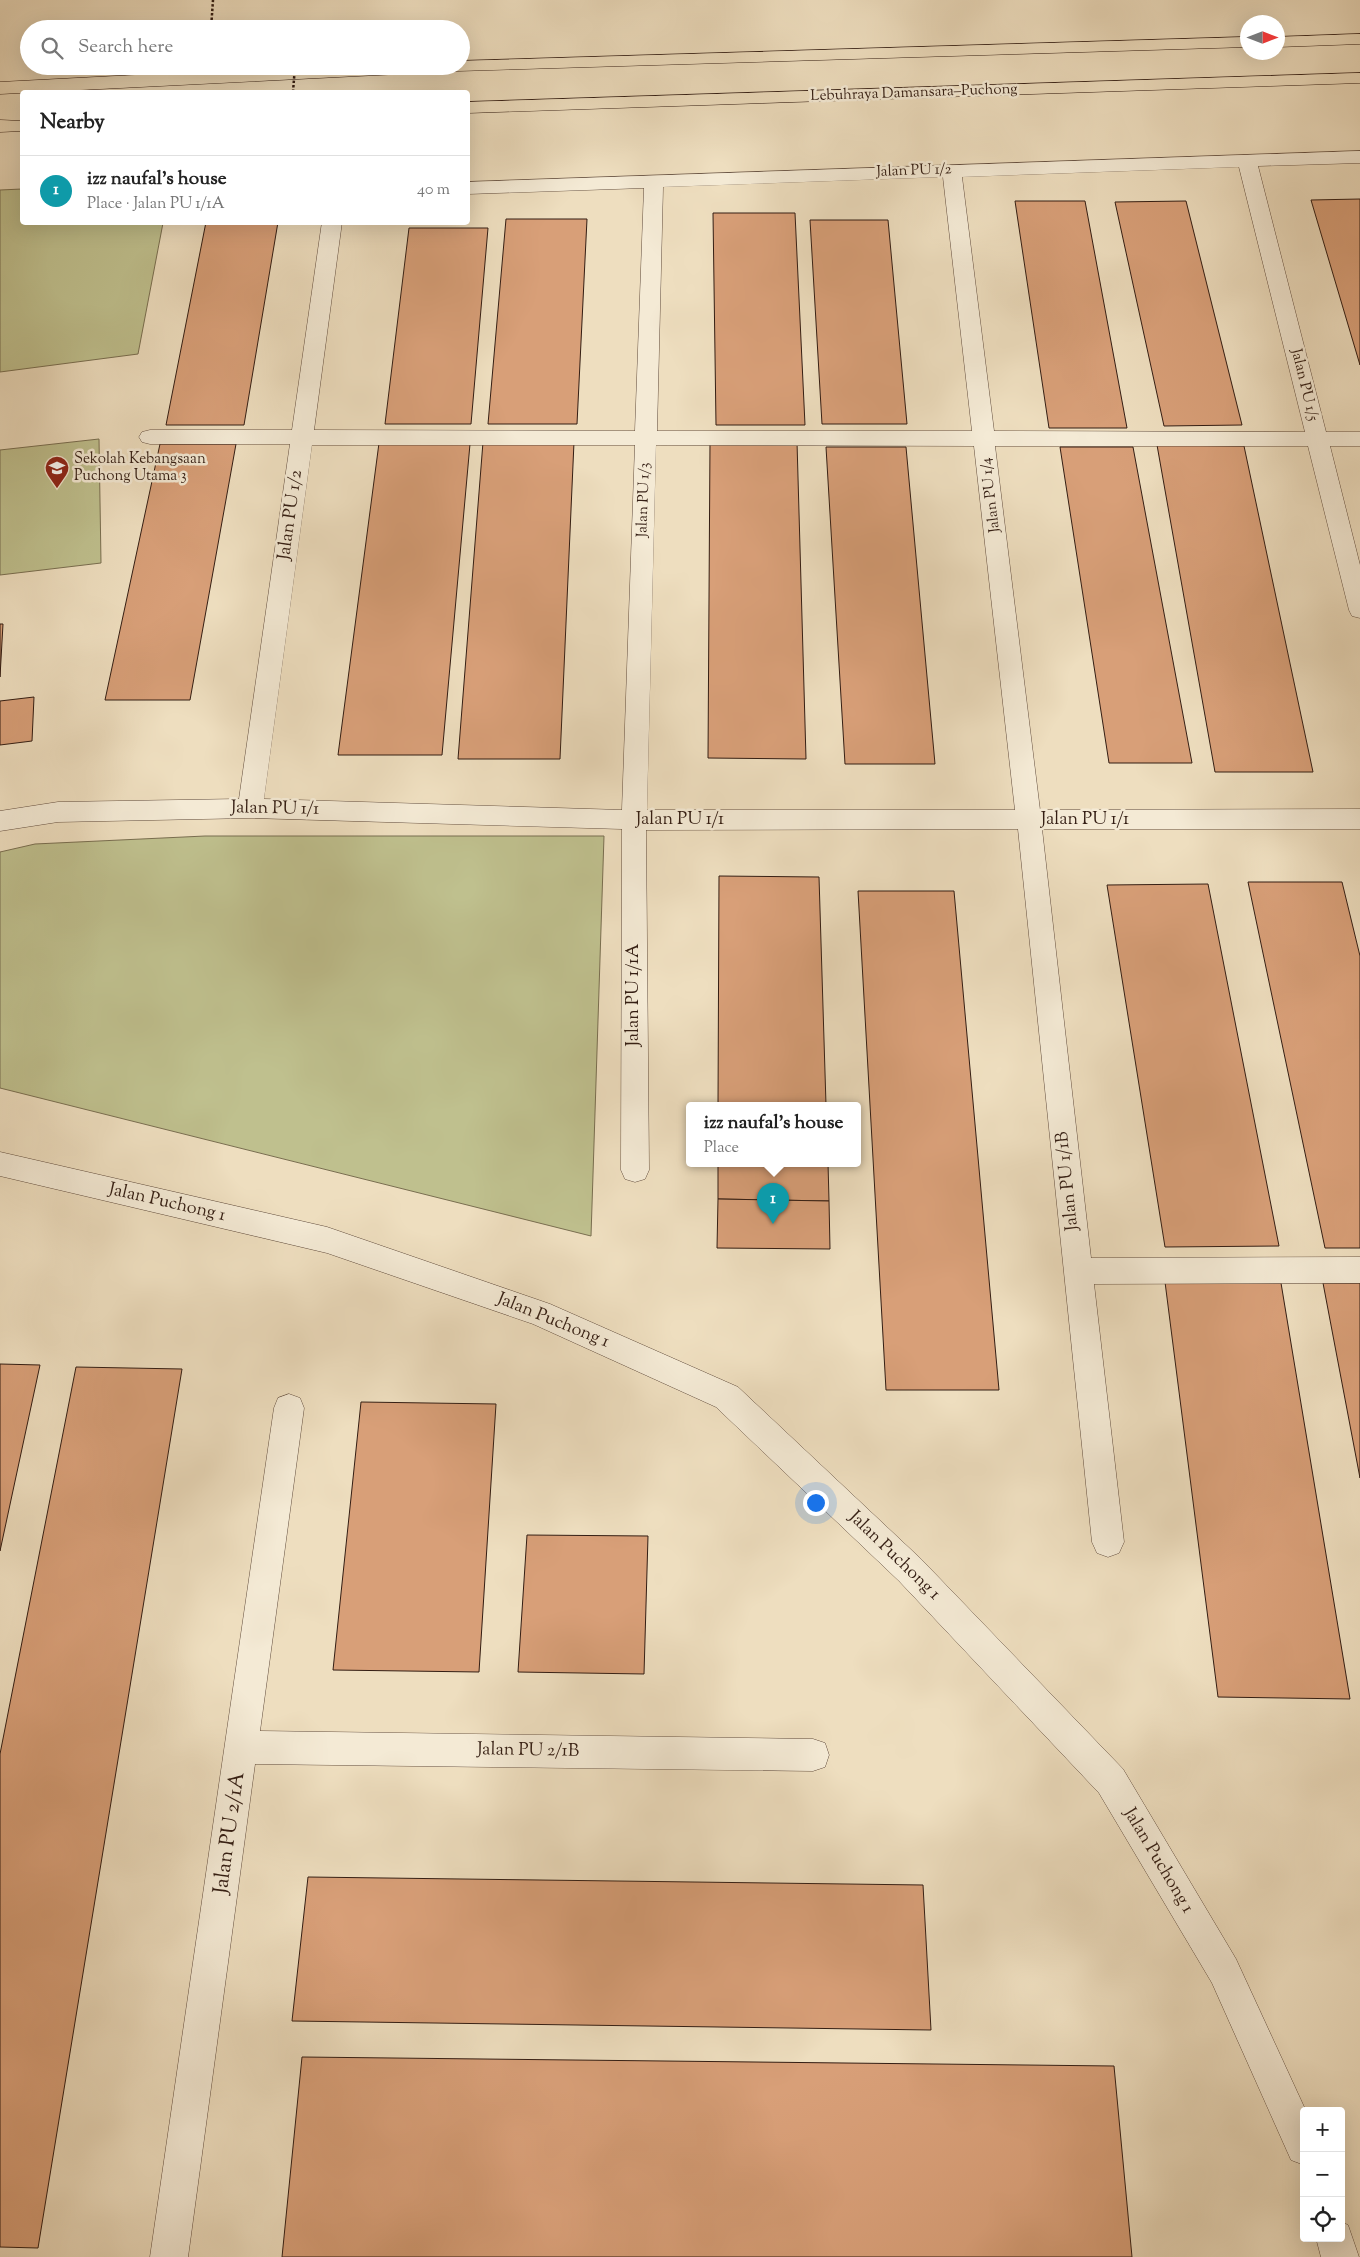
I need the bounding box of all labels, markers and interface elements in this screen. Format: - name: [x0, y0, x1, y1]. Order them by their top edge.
- north arrow: [1240, 15, 1285, 60]
- search box: [20, 20, 470, 75]
- icon: search: [38, 34, 66, 62]
- text: Search here: [78, 34, 173, 61]
- street label: Lebuhraya Damansara–Puchong: [810, 79, 1018, 107]
- text: Nearby: [40, 108, 105, 138]
- street label: Jalan PU 1/2: [875, 159, 952, 183]
- text: izz naufal's house: [87, 166, 226, 193]
- text: 1: [53, 179, 59, 202]
- text: 40 m: [417, 179, 450, 202]
- text: Place · Jalan PU 1/1A: [87, 193, 225, 216]
- street label: Jalan PU 1/5: [1285, 346, 1323, 423]
- place label: Sekolah Kebangsaan Puchong Utama 3: [74, 449, 206, 487]
- school or university icon: Sekolah Kebangsaan Puchong Utama 3: [44, 455, 70, 489]
- street label: Jalan PU 1/4: [976, 456, 1006, 535]
- street label: Jalan PU 1/3: [632, 462, 656, 539]
- street label: Jalan PU 1/2: [272, 468, 310, 563]
- street label: Jalan PU 1/1: [230, 795, 319, 823]
- street label: Jalan PU 1/1: [635, 807, 724, 833]
- street label: Jalan PU 1/1: [1040, 807, 1129, 833]
- street label: Jalan PU 1/1A: [621, 943, 647, 1048]
- popup: [686, 1102, 861, 1167]
- text: izz naufal's house: [704, 1110, 843, 1137]
- street label: Jalan PU 1/1B: [1050, 1130, 1086, 1233]
- text: Place: [704, 1137, 739, 1160]
- street label: Jalan Puchong 1: [105, 1177, 228, 1229]
- pin: 1: [757, 1183, 789, 1224]
- street label: Jalan Puchong 1: [492, 1286, 613, 1355]
- your location: [803, 1490, 829, 1516]
- street label: Jalan Puchong 1: [841, 1505, 946, 1607]
- street label: Jalan PU 2/1B: [476, 1737, 579, 1765]
- street label: Jalan PU 2/1A: [206, 1770, 253, 1897]
- street label: Jalan Puchong 1: [1116, 1802, 1200, 1919]
- map controls: [1300, 2107, 1345, 2242]
- button: +: [1300, 2107, 1345, 2152]
- button: −: [1300, 2152, 1345, 2197]
- button: locate: [1300, 2197, 1345, 2242]

